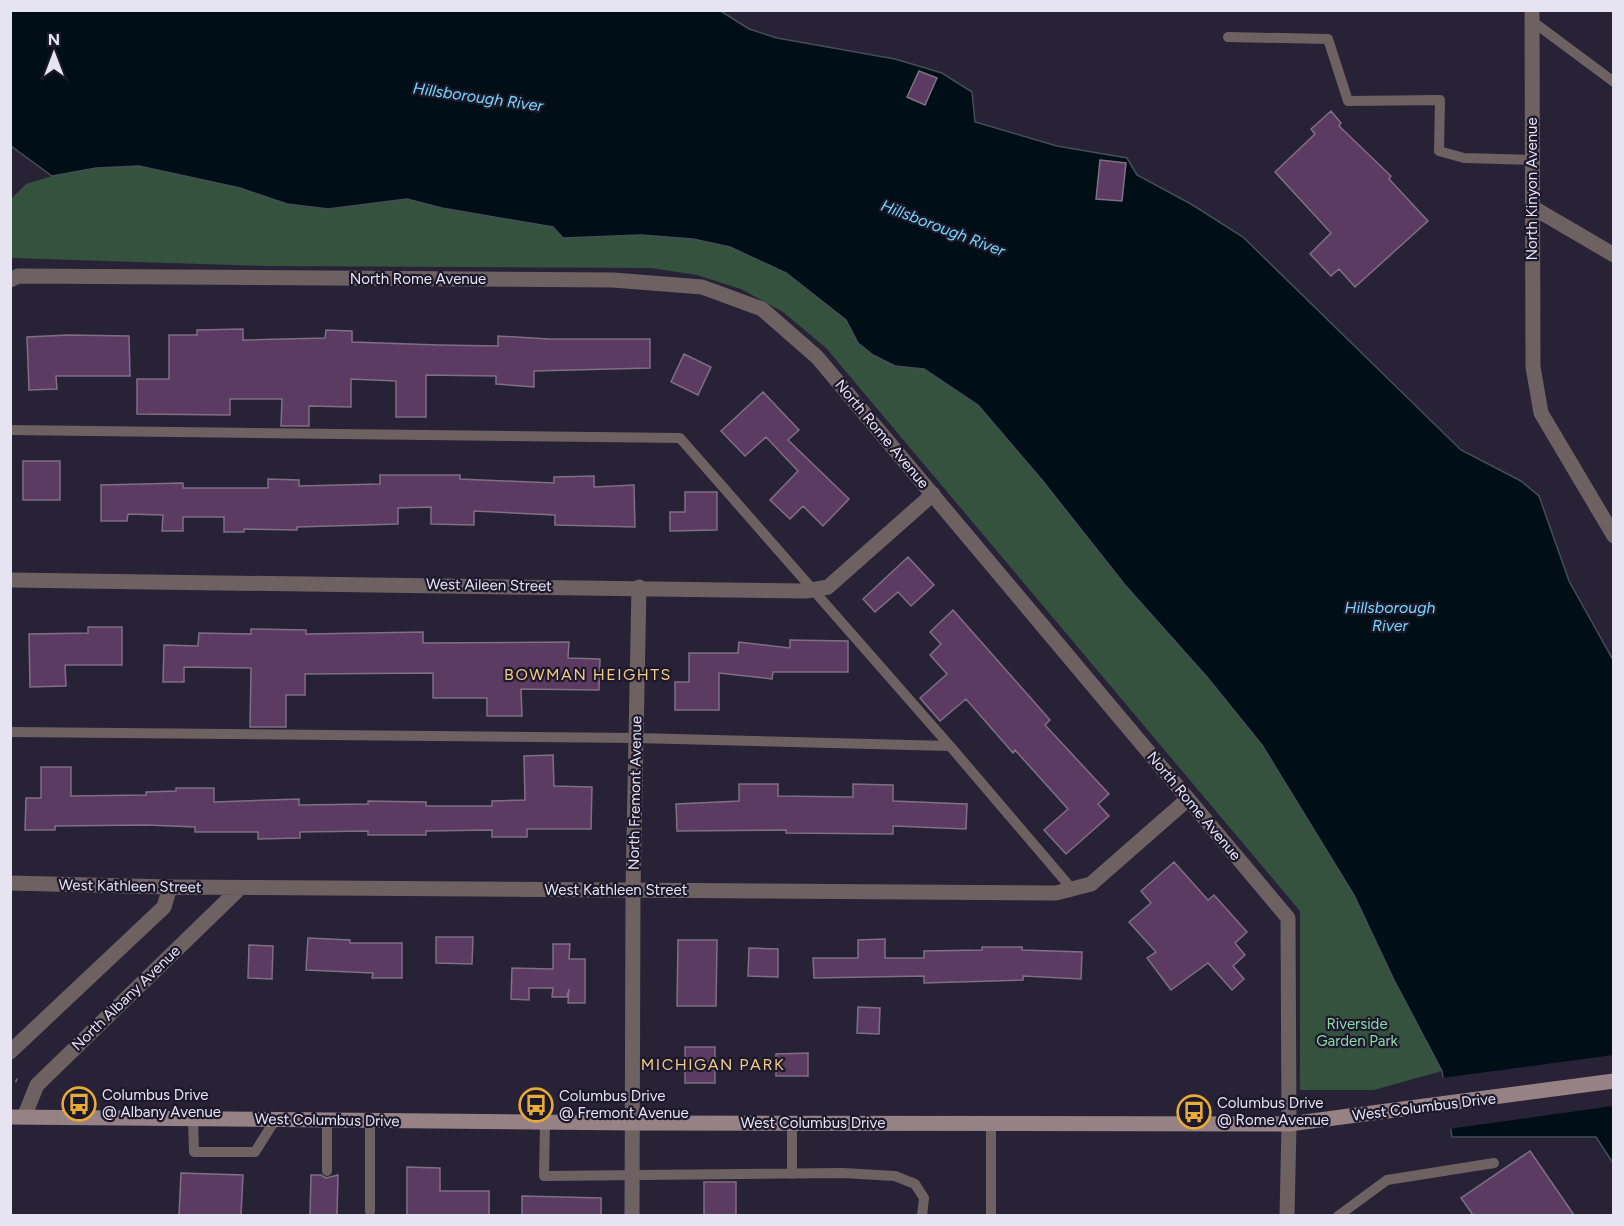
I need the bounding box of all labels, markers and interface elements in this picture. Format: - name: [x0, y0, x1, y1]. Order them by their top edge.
- north arrow: [24, 24, 84, 84]
- text: N: [48, 30, 60, 49]
- water label: Hillsborough River: [412, 78, 545, 116]
- street label: North Kinyon Avenue: [1523, 117, 1541, 261]
- water label: Hillsborough River: [878, 196, 1008, 261]
- street label: North Rome Avenue: [350, 270, 486, 288]
- street label: North Rome Avenue: [831, 376, 933, 492]
- street label: West Aileen Street: [426, 575, 552, 595]
- water label: Hillsborough River: [1344, 598, 1436, 635]
- district label: BOWMAN HEIGHTS: [504, 665, 672, 684]
- street label: North Fremont Avenue: [625, 716, 645, 870]
- street label: North Rome Avenue: [1143, 748, 1245, 864]
- street label: West Kathleen Street: [58, 876, 202, 896]
- street label: West Kathleen Street: [545, 881, 688, 899]
- street label: North Albany Avenue: [68, 942, 184, 1054]
- park label: Riverside Garden Park: [1316, 1015, 1399, 1050]
- district label: MICHIGAN PARK: [641, 1055, 785, 1074]
- bus stop icon: Columbus Drive @ Albany Avenue: [61, 1086, 97, 1122]
- place label: Columbus Drive @ Albany Avenue: [102, 1086, 221, 1121]
- bus stop icon: Columbus Drive @ Fremont Avenue: [518, 1087, 554, 1123]
- place label: Columbus Drive @ Fremont Avenue: [559, 1087, 689, 1122]
- street label: West Columbus Drive: [1351, 1089, 1497, 1125]
- bus stop icon: Columbus Drive @ Rome Avenue: [1176, 1094, 1212, 1130]
- place label: Columbus Drive @ Rome Avenue: [1217, 1094, 1329, 1129]
- street label: West Columbus Drive: [254, 1110, 400, 1130]
- street label: West Columbus Drive: [741, 1114, 885, 1132]

